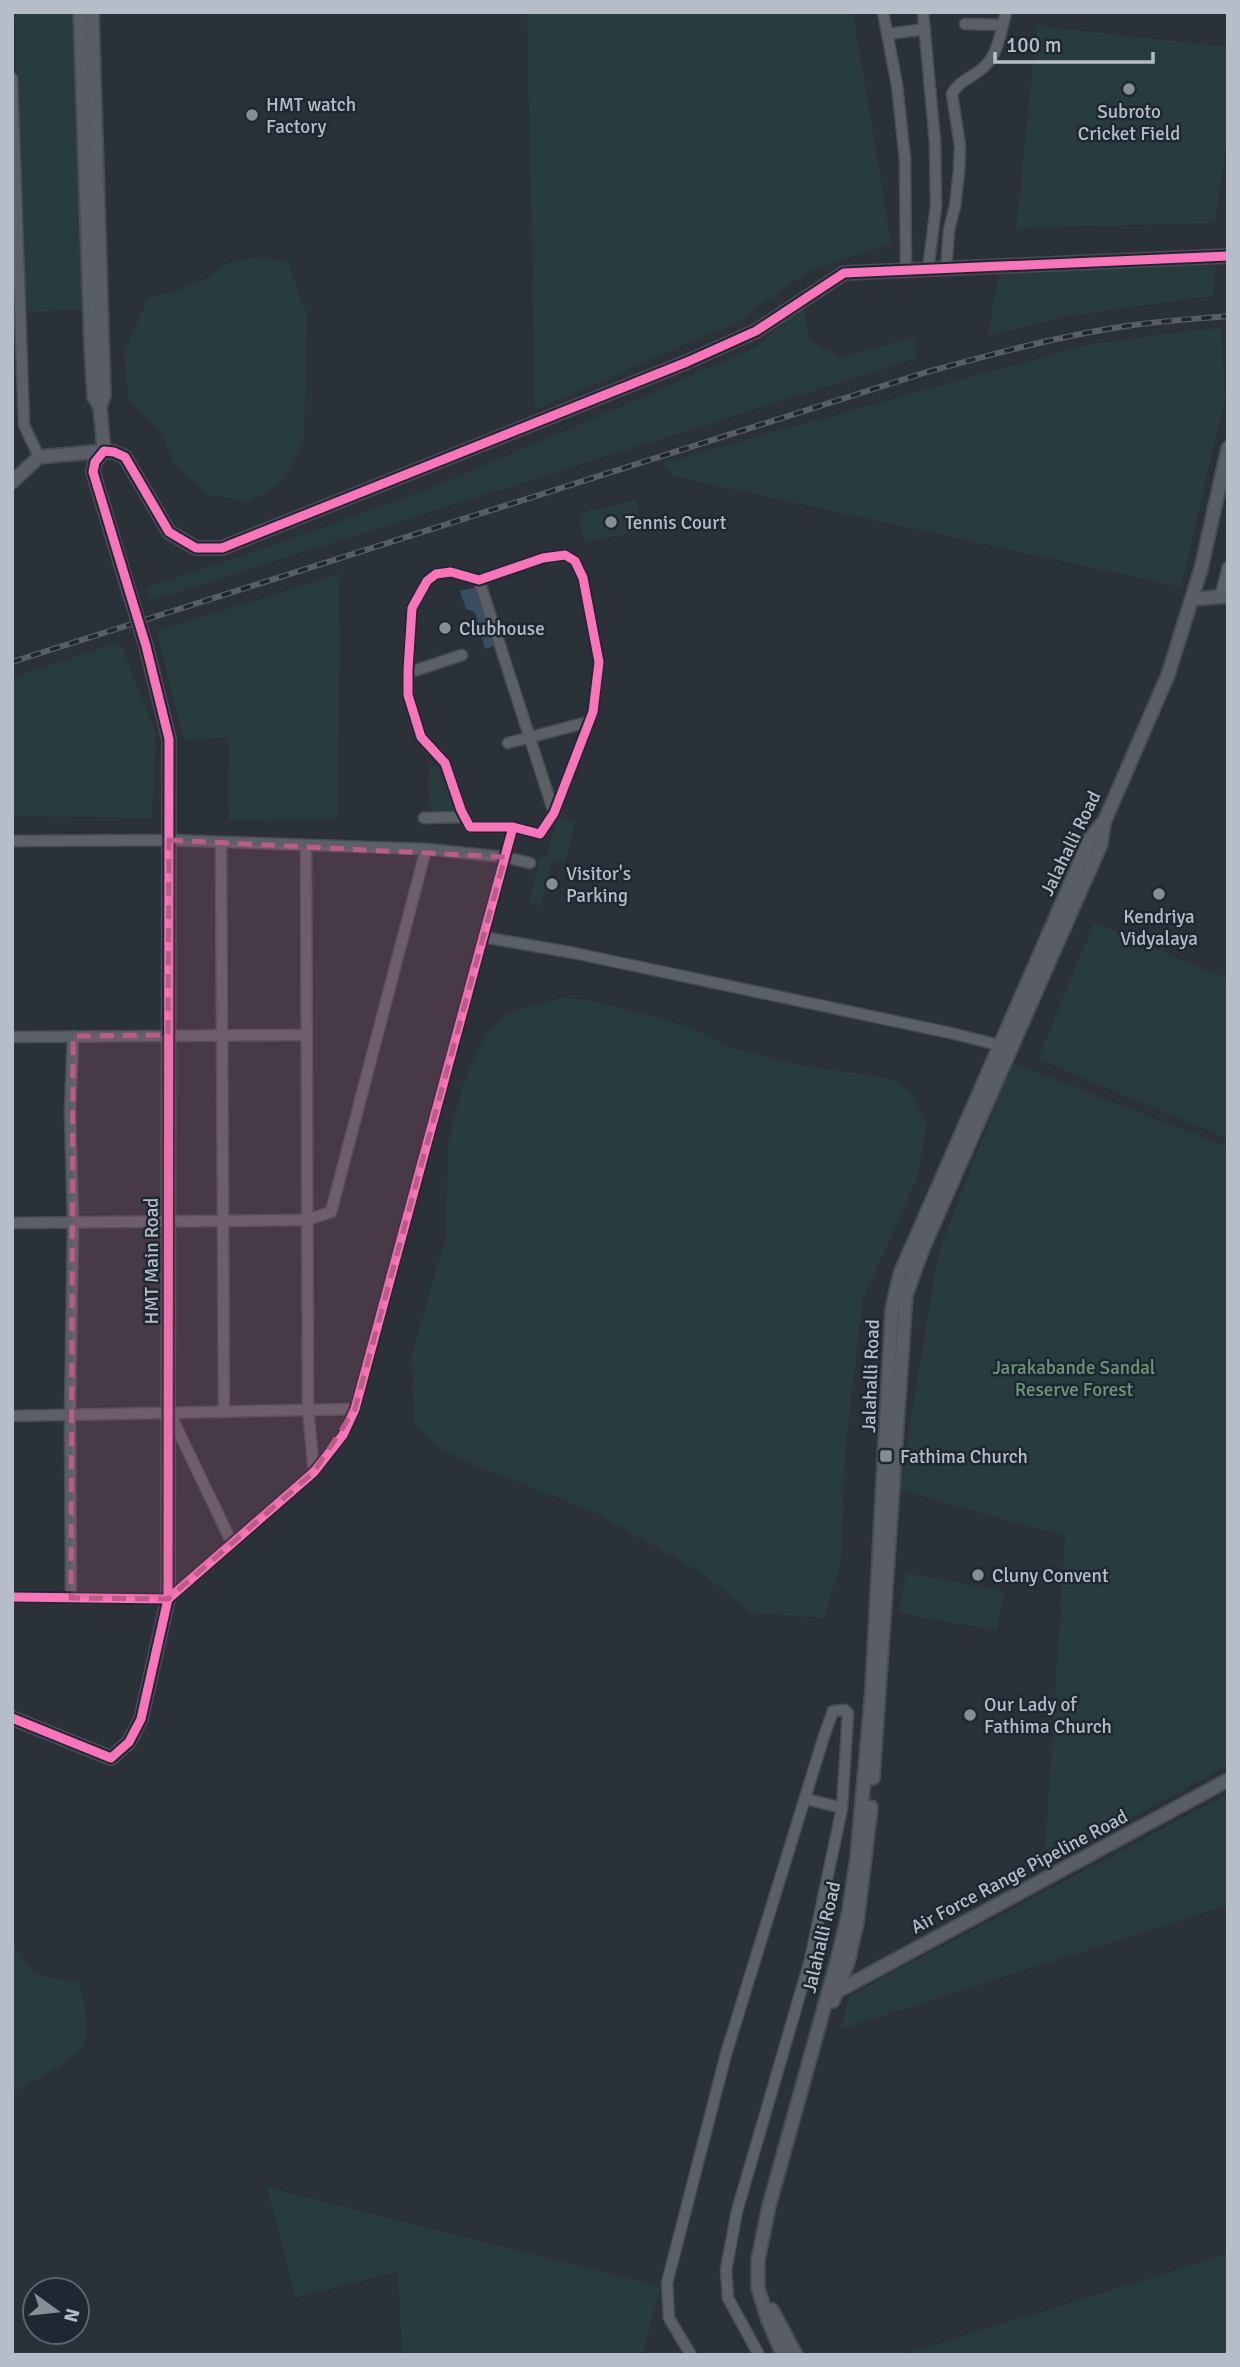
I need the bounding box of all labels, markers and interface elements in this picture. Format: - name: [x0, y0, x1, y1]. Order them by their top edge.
- scale bar: [995, 21, 1152, 65]
- text: 100 m: [1006, 32, 1061, 58]
- marker: Subroto Cricket Field: [1121, 81, 1137, 97]
- place label: HMT watch Factory: [266, 93, 356, 139]
- place label: Subroto Cricket Field: [1078, 100, 1180, 146]
- marker: HMT watch Factory: [244, 107, 260, 123]
- place label: Tennis Court: [625, 511, 727, 535]
- marker: Tennis Court: [603, 514, 619, 530]
- place label: Clubhouse: [459, 617, 545, 641]
- marker: Clubhouse: [437, 620, 453, 636]
- street label: Jalahalli Road: [1035, 787, 1107, 900]
- place label: Visitor's Parking: [566, 862, 631, 908]
- marker: Visitor's Parking: [544, 876, 560, 892]
- marker: Kendriya Vidyalaya: [1151, 886, 1167, 902]
- place label: Kendriya Vidyalaya: [1120, 905, 1198, 951]
- street label: HMT Main Road: [140, 1198, 164, 1324]
- street label: Jalahalli Road: [857, 1319, 885, 1433]
- park label: Jarakabande Sandal Reserve Forest: [993, 1356, 1155, 1402]
- place label: Fathima Church: [900, 1445, 1028, 1469]
- marker: Fathima Church: [878, 1448, 894, 1464]
- place label: Cluny Convent: [992, 1564, 1109, 1588]
- marker: Cluny Convent: [970, 1567, 986, 1583]
- place label: Our Lady of Fathima Church: [984, 1693, 1112, 1739]
- marker: Our Lady of Fathima Church: [962, 1707, 978, 1723]
- street label: Air Force Range Pipeline Road: [907, 1804, 1132, 1939]
- street label: Jalahalli Road: [797, 1879, 846, 1995]
- north arrow: [21, 2276, 91, 2346]
- text: N: [58, 2306, 85, 2325]

